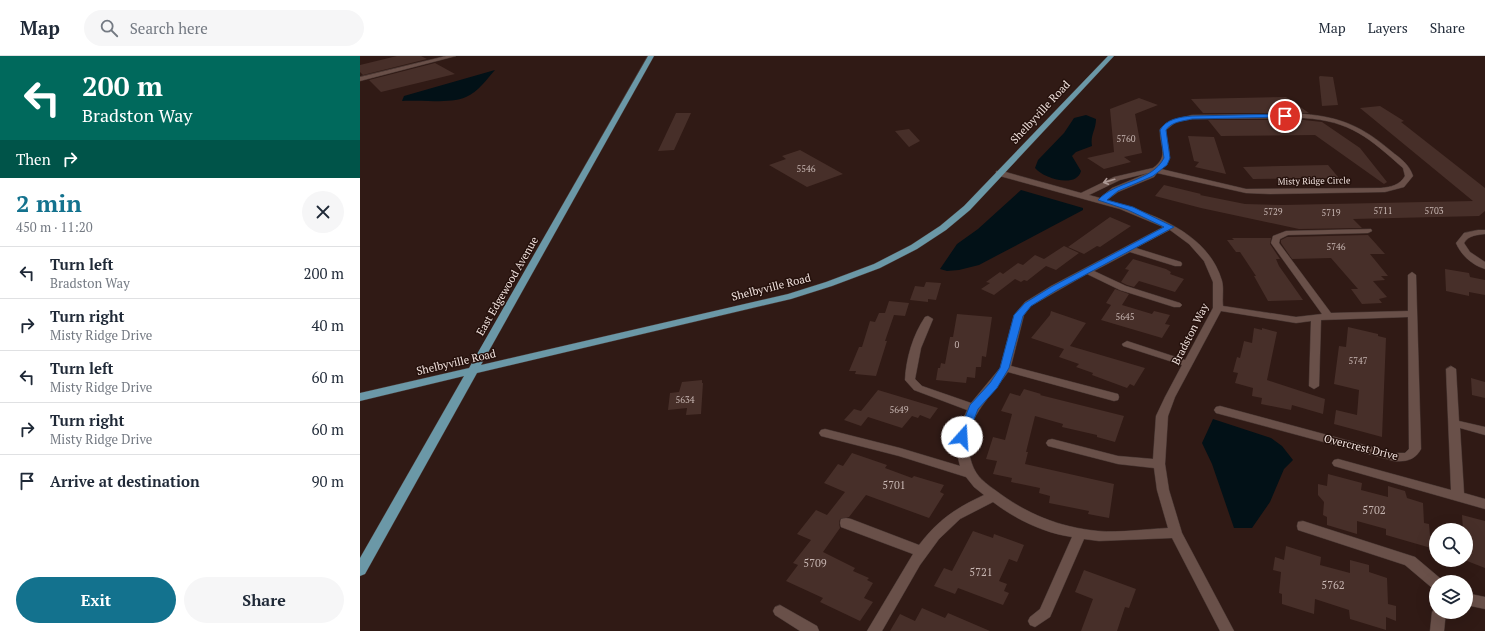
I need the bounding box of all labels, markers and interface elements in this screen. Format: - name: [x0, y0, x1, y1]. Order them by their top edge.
- search box: [84, 10, 364, 46]
- text: Map: [20, 15, 60, 40]
- icon: search: [98, 17, 120, 39]
- text: Search here: [130, 18, 208, 38]
- text: Map: [1319, 18, 1346, 37]
- text: Layers: [1368, 18, 1408, 37]
- text: Share: [1430, 18, 1465, 37]
- text: 200 m: [82, 67, 163, 104]
- icon: left: [16, 72, 68, 124]
- street label: Shelbyville Road: [1007, 78, 1073, 146]
- pin: [1268, 99, 1302, 133]
- text: Bradston Way: [82, 103, 192, 127]
- icon: arrive: [1274, 105, 1296, 127]
- house number: 5760: [1116, 133, 1136, 145]
- icon: right: [59, 148, 81, 170]
- text: Then: [16, 149, 51, 169]
- house number: 5546: [796, 163, 816, 175]
- street label: Misty Ridge Circle: [1278, 174, 1351, 188]
- one-way arrow: [1103, 178, 1116, 185]
- text: 2 min: [16, 187, 82, 219]
- button: close: [302, 191, 344, 233]
- house number: 5711: [1373, 205, 1393, 217]
- house number: 5703: [1424, 205, 1444, 217]
- house number: 5729: [1263, 206, 1283, 218]
- house number: 5719: [1321, 207, 1341, 219]
- text: 450 m · 11:20: [16, 218, 93, 236]
- street label: East Edgewood Avenue: [473, 234, 541, 338]
- house number: 5746: [1326, 241, 1346, 253]
- text: Turn left: [50, 254, 114, 274]
- icon: left: [16, 262, 38, 284]
- text: 200 m: [303, 263, 344, 283]
- street label: Shelbyville Road: [730, 270, 812, 304]
- text: Bradston Way: [50, 274, 130, 292]
- street label: Bradston Way: [1168, 300, 1212, 367]
- text: Turn right: [50, 306, 125, 326]
- house number: 5645: [1115, 311, 1135, 323]
- icon: right: [16, 314, 38, 336]
- text: 40 m: [311, 315, 344, 335]
- text: Misty Ridge Drive: [50, 326, 152, 344]
- house number: 0: [955, 339, 960, 351]
- street label: Shelbyville Road: [415, 346, 497, 378]
- house number: 5747: [1348, 355, 1368, 367]
- text: Turn left: [50, 358, 114, 378]
- icon: left: [16, 366, 38, 388]
- text: 60 m: [311, 367, 344, 387]
- text: Misty Ridge Drive: [50, 378, 152, 396]
- house number: 5634: [675, 394, 695, 406]
- house number: 5649: [889, 404, 909, 416]
- text: Turn right: [50, 410, 125, 430]
- position arrow: [941, 416, 983, 458]
- icon: right: [16, 418, 38, 440]
- text: 60 m: [311, 419, 344, 439]
- text: Misty Ridge Drive: [50, 430, 152, 448]
- street label: Overcrest Drive: [1322, 431, 1400, 463]
- icon: arrive: [16, 470, 38, 492]
- text: Arrive at destination: [50, 471, 200, 491]
- text: 90 m: [311, 471, 344, 491]
- house number: 5701: [882, 478, 906, 492]
- house number: 5702: [1362, 503, 1386, 517]
- map controls: [1429, 523, 1473, 619]
- button: search: [1429, 523, 1473, 567]
- house number: 5709: [803, 556, 827, 570]
- house number: 5721: [969, 565, 993, 579]
- button: layers: [1429, 575, 1473, 619]
- button: Exit: [16, 577, 176, 623]
- button: Share: [184, 577, 344, 623]
- house number: 5762: [1321, 578, 1345, 592]

